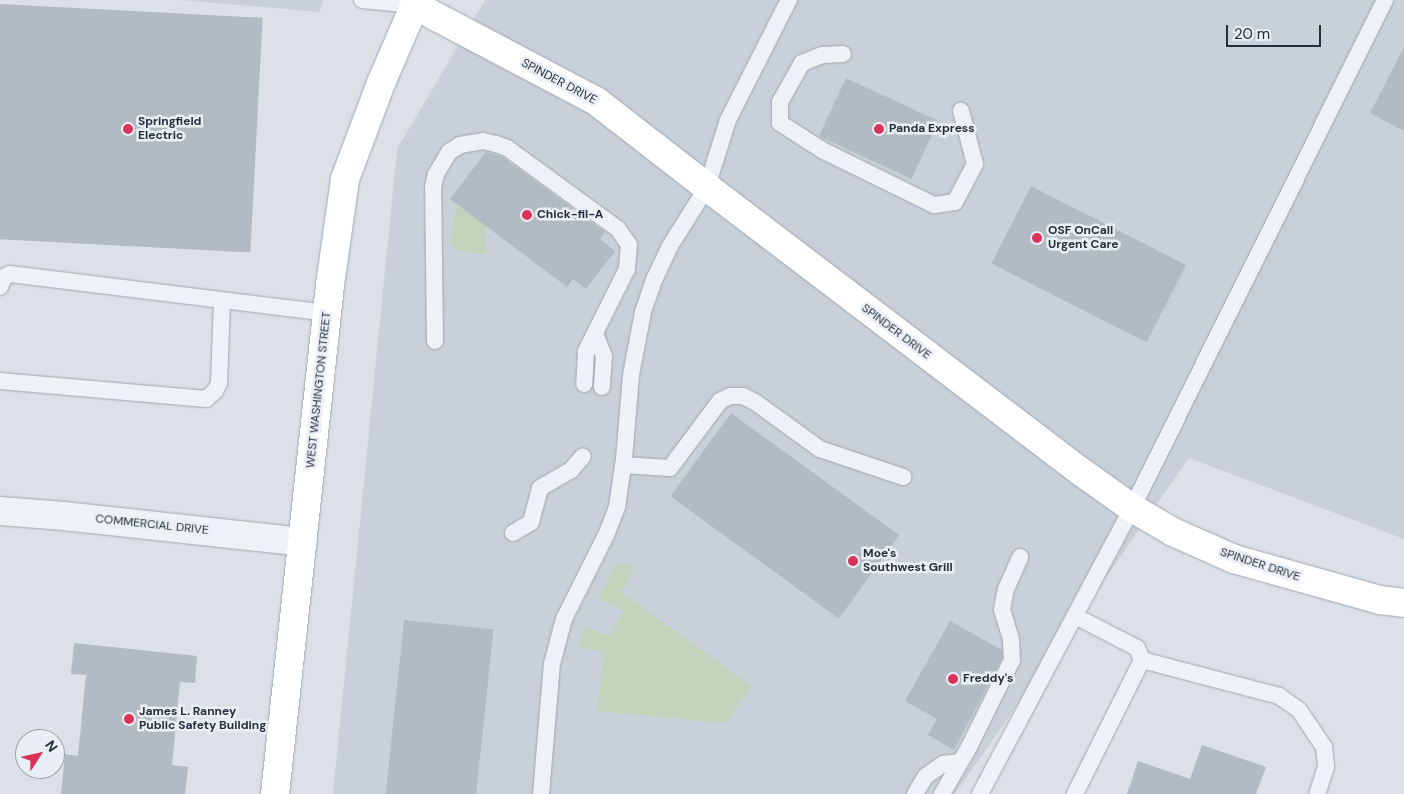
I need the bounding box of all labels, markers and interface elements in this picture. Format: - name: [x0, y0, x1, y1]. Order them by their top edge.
- scale bar: [1229, 15, 1324, 47]
- text: 20 m: [1234, 24, 1270, 44]
- street label: SPINDER DRIVE: [519, 56, 599, 108]
- place label: Springfield Electric: [138, 115, 201, 143]
- place label: Panda Express: [889, 122, 975, 136]
- marker: Springfield Electric: [122, 123, 134, 135]
- marker: Panda Express: [873, 123, 885, 135]
- place label: Chick-fil-A: [537, 208, 603, 222]
- marker: Chick-fil-A: [521, 209, 533, 221]
- place label: OSF OnCall Urgent Care: [1048, 224, 1118, 252]
- marker: OSF OnCall Urgent Care: [1030, 231, 1044, 245]
- street label: SPINDER DRIVE: [858, 301, 934, 363]
- street label: WEST WASHINGTON STREET: [304, 311, 334, 469]
- street label: COMMERCIAL DRIVE: [95, 512, 209, 538]
- street label: SPINDER DRIVE: [1218, 545, 1302, 585]
- place label: Moe's Southwest Grill: [863, 547, 953, 575]
- marker: Moe's Southwest Grill: [847, 555, 859, 567]
- place label: Freddy's: [963, 672, 1013, 686]
- marker: Freddy's: [947, 673, 959, 685]
- place label: James L. Ranney Public Safety Building: [139, 705, 266, 733]
- marker: James L. Ranney Public Safety Building: [123, 713, 135, 725]
- north arrow: [15, 729, 65, 779]
- text: N: [41, 737, 62, 755]

